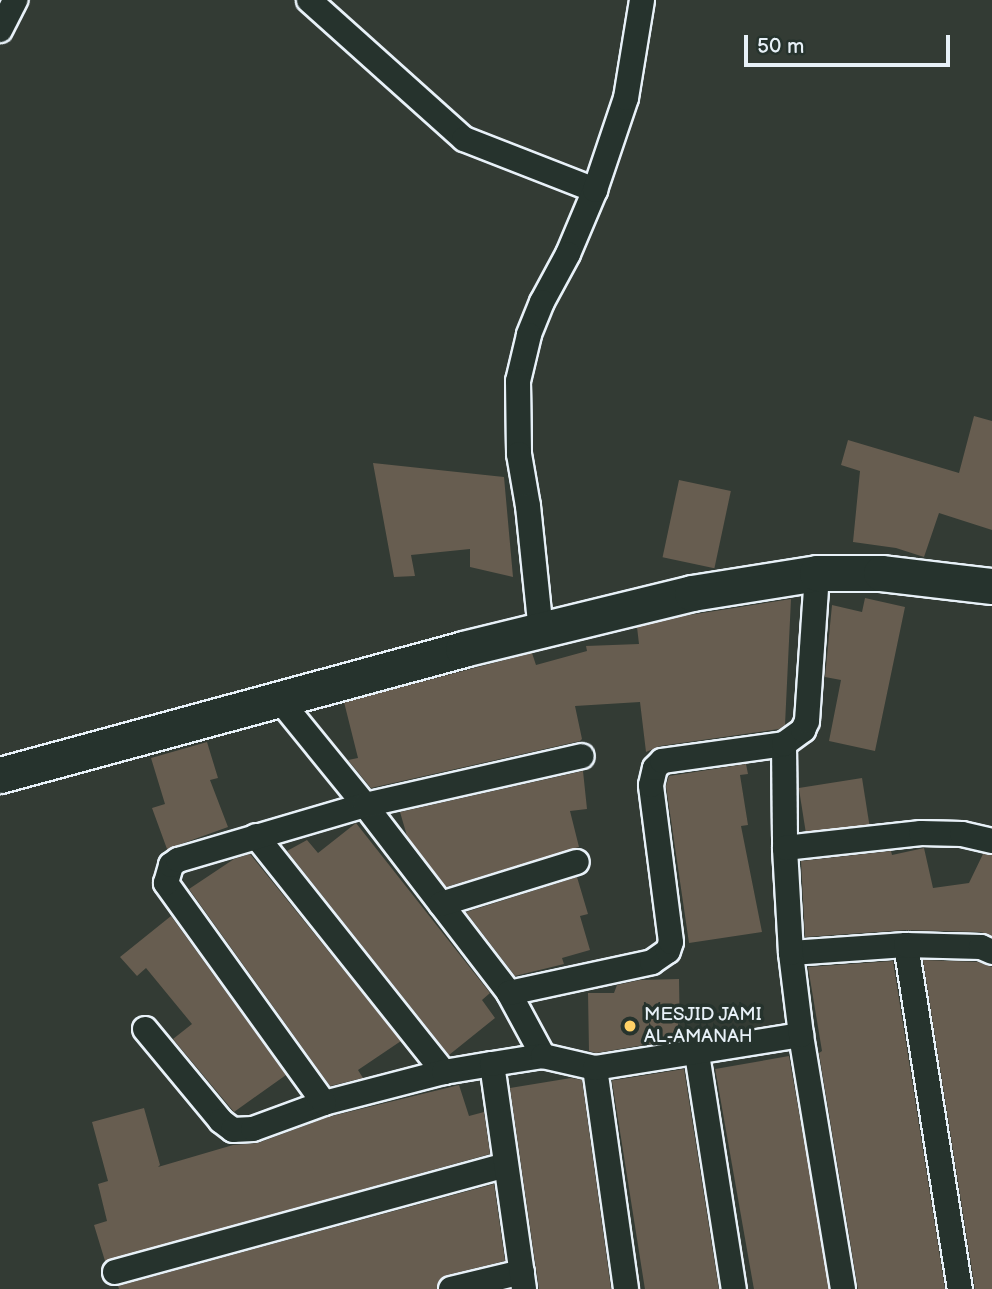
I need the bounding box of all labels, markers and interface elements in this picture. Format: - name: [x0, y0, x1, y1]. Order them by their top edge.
- scale bar: [747, 21, 954, 65]
- text: 50 m: [757, 34, 804, 59]
- place label: MESJID JAMI AL-AMANAH: [644, 1004, 763, 1048]
- marker: MESJID JAMI AL-AMANAH: [622, 1018, 638, 1034]

